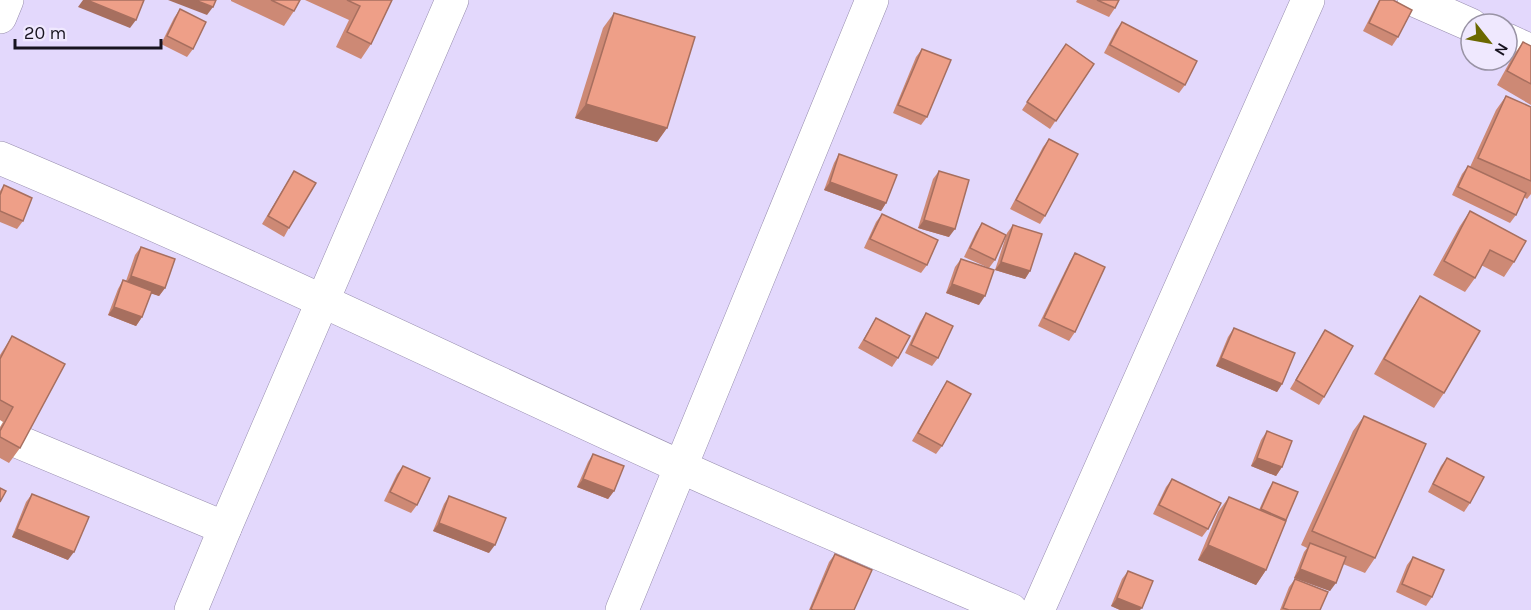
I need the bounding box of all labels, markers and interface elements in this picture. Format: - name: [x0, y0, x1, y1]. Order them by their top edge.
- scale bar: [15, 12, 160, 50]
- north arrow: [1459, 12, 1519, 72]
- text: 20 m: [24, 22, 66, 44]
- text: N: [1490, 40, 1513, 59]

